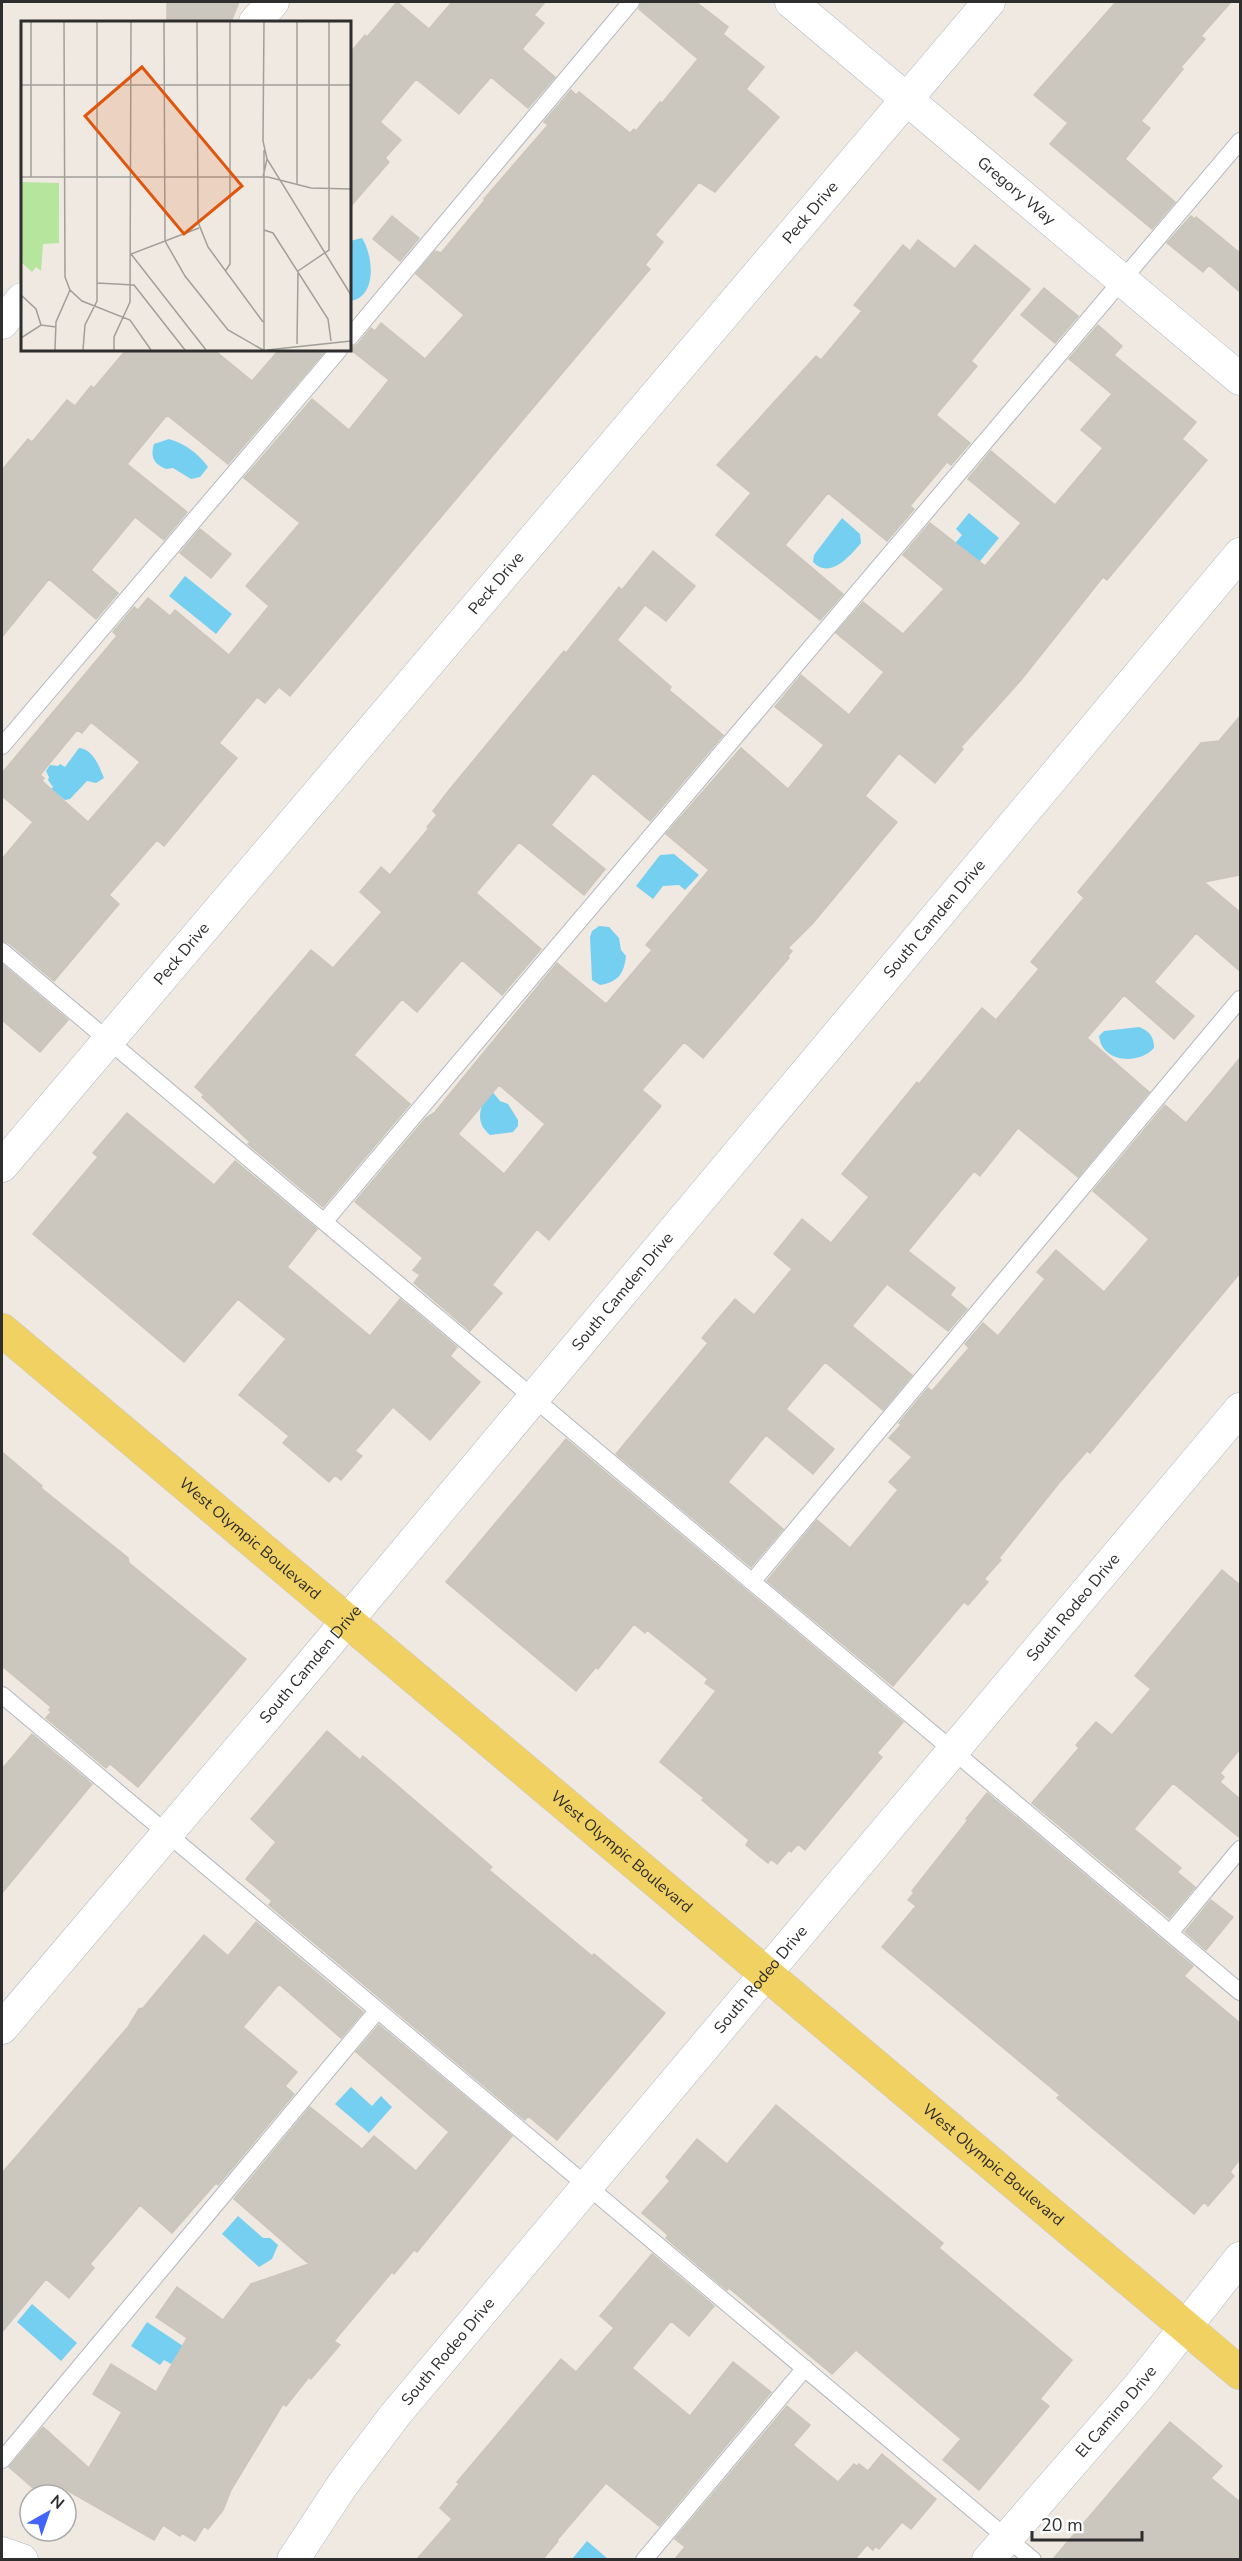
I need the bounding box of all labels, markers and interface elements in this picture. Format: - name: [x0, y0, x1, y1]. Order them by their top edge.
- inset map: [21, 21, 351, 351]
- street label: Gregory Way: [972, 152, 1061, 231]
- street label: Peck Drive: [778, 177, 843, 249]
- street label: Peck Drive: [463, 547, 529, 619]
- street label: South Camden Drive: [879, 855, 991, 983]
- street label: Peck Drive: [149, 918, 215, 990]
- street label: South Camden Drive: [567, 1228, 679, 1356]
- street label: West Olympic Boulevard: [174, 1473, 325, 1605]
- street label: South Rodeo Drive: [1022, 1549, 1125, 1666]
- street label: South Camden Drive: [254, 1600, 367, 1728]
- street label: West Olympic Boulevard: [546, 1786, 697, 1918]
- street label: South Rodeo Drive: [709, 1921, 813, 2038]
- street label: West Olympic Boulevard: [917, 2099, 1069, 2231]
- street label: South Rodeo Drive: [396, 2293, 500, 2410]
- street label: El Camino Drive: [1071, 2361, 1162, 2463]
- north arrow: [18, 2483, 78, 2543]
- text: N: [45, 2490, 69, 2515]
- scale bar: [1032, 2504, 1142, 2542]
- text: 20 m: [1041, 2513, 1083, 2537]

